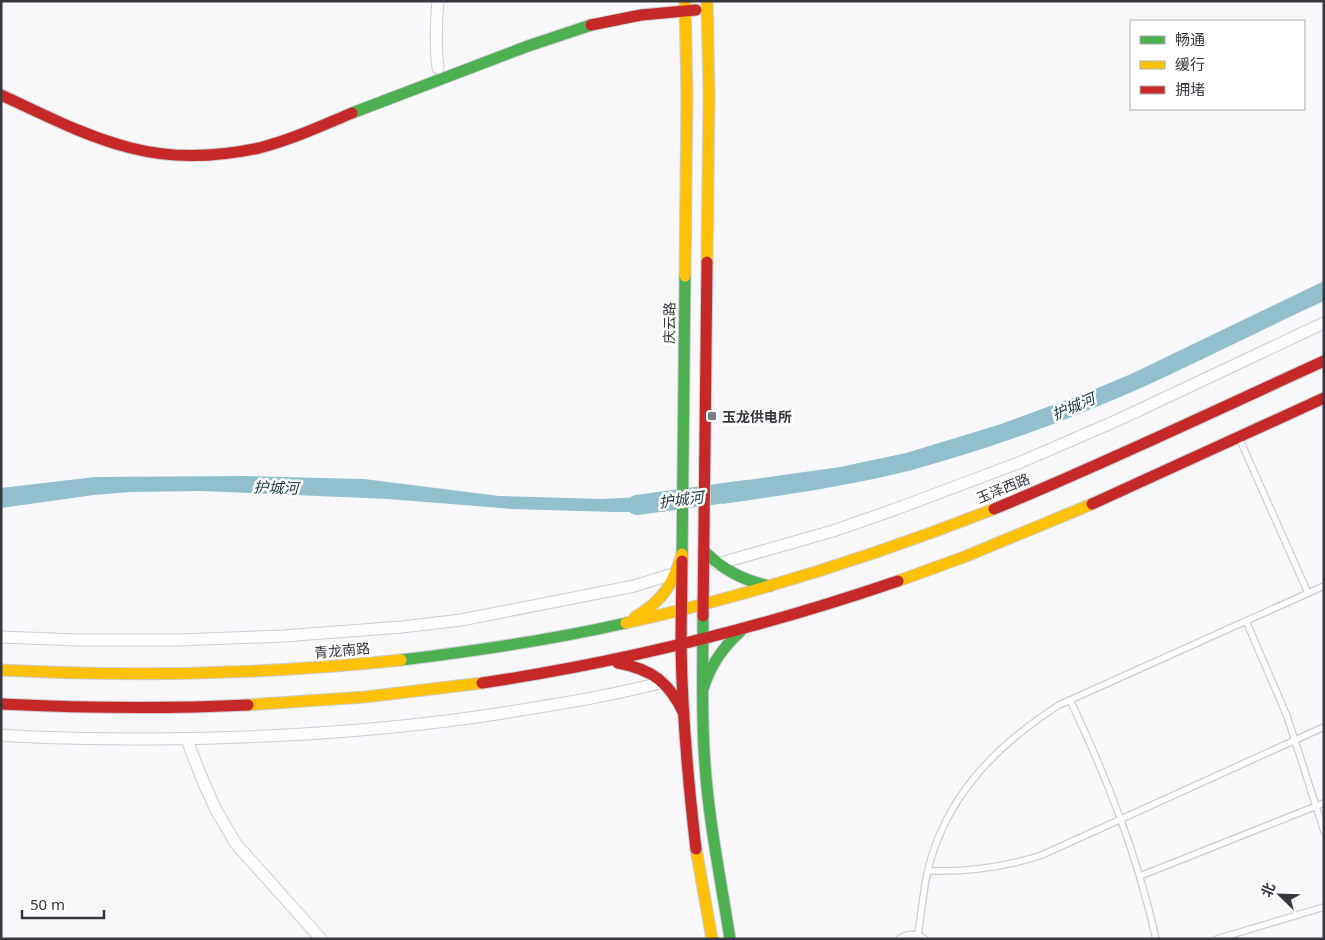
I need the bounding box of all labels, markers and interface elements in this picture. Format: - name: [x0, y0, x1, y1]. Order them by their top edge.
- legend: [1130, 20, 1305, 110]
- text: 畅通: [1175, 29, 1205, 49]
- text: 缓行: [1175, 54, 1205, 74]
- text: 拥堵: [1175, 79, 1205, 99]
- street label: 庆云路: [659, 302, 679, 344]
- water label: 护城河: [1048, 387, 1100, 424]
- place label: 玉龙供电所: [722, 407, 792, 426]
- marker: 玉龙供电所: [706, 410, 718, 422]
- street label: 玉泽西路: [973, 469, 1033, 507]
- water label: 护城河: [253, 476, 302, 498]
- water label: 护城河: [657, 486, 708, 512]
- street label: 青龙南路: [313, 638, 371, 662]
- north arrow: [1255, 870, 1305, 920]
- text: 北: [1256, 880, 1279, 900]
- scale bar: [22, 888, 105, 920]
- text: 50 m: [30, 894, 65, 914]

